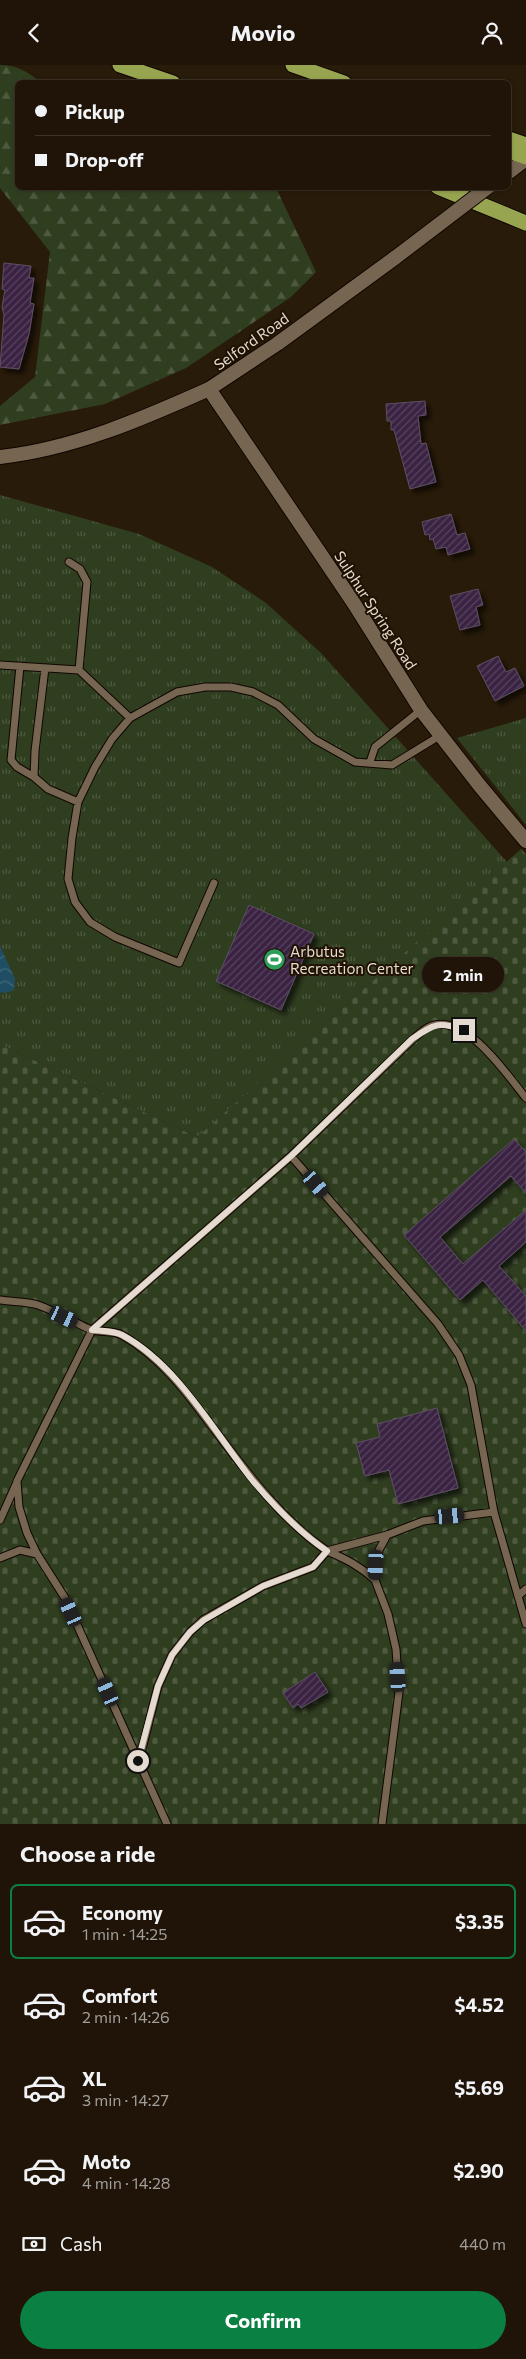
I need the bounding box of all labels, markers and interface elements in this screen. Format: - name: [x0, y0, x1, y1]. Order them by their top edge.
- icon: back: [20, 19, 48, 47]
- text: Movio: [231, 19, 295, 46]
- icon: person: [478, 19, 506, 47]
- text: Pickup: [65, 100, 125, 123]
- text: Drop-off: [65, 148, 144, 171]
- street label: Selford Road: [210, 309, 292, 373]
- street label: Sulphur Spring Road: [331, 547, 421, 673]
- place label: Arbutus Recreation Center: [290, 942, 414, 977]
- sports icon: Arbutus Recreation Center: [262, 948, 286, 972]
- callout: 2 min: [423, 957, 505, 993]
- text: 2 min: [443, 965, 483, 984]
- route end: [453, 1019, 475, 1041]
- car: [300, 1168, 331, 1200]
- car: [47, 1304, 80, 1330]
- car: [434, 1507, 465, 1525]
- car: [367, 1550, 384, 1580]
- car: [58, 1595, 83, 1629]
- car: [389, 1662, 406, 1692]
- car: [95, 1675, 120, 1709]
- route start: [127, 1750, 149, 1772]
- text: Choose a ride: [20, 1840, 155, 1867]
- icon: car: [22, 1899, 67, 1944]
- text: Economy: [82, 1901, 163, 1924]
- text: $3.35: [455, 1910, 504, 1933]
- text: 1 min · 14:25: [82, 1924, 167, 1943]
- icon: car: [22, 1982, 67, 2027]
- text: Comfort: [82, 1984, 158, 2007]
- text: $4.52: [455, 1993, 504, 2016]
- text: 2 min · 14:26: [82, 2007, 170, 2026]
- icon: car: [22, 2065, 67, 2110]
- text: XL: [82, 2067, 107, 2090]
- text: $5.69: [454, 2076, 504, 2099]
- text: 3 min · 14:27: [82, 2090, 169, 2109]
- icon: car: [22, 2148, 67, 2193]
- text: Moto: [82, 2150, 131, 2173]
- text: $2.90: [453, 2159, 504, 2182]
- text: 4 min · 14:28: [82, 2173, 171, 2192]
- icon: cash: [20, 2230, 48, 2258]
- text: Cash: [60, 2232, 102, 2255]
- text: 440 m: [459, 2234, 506, 2253]
- button: Confirm: [20, 2291, 506, 2349]

